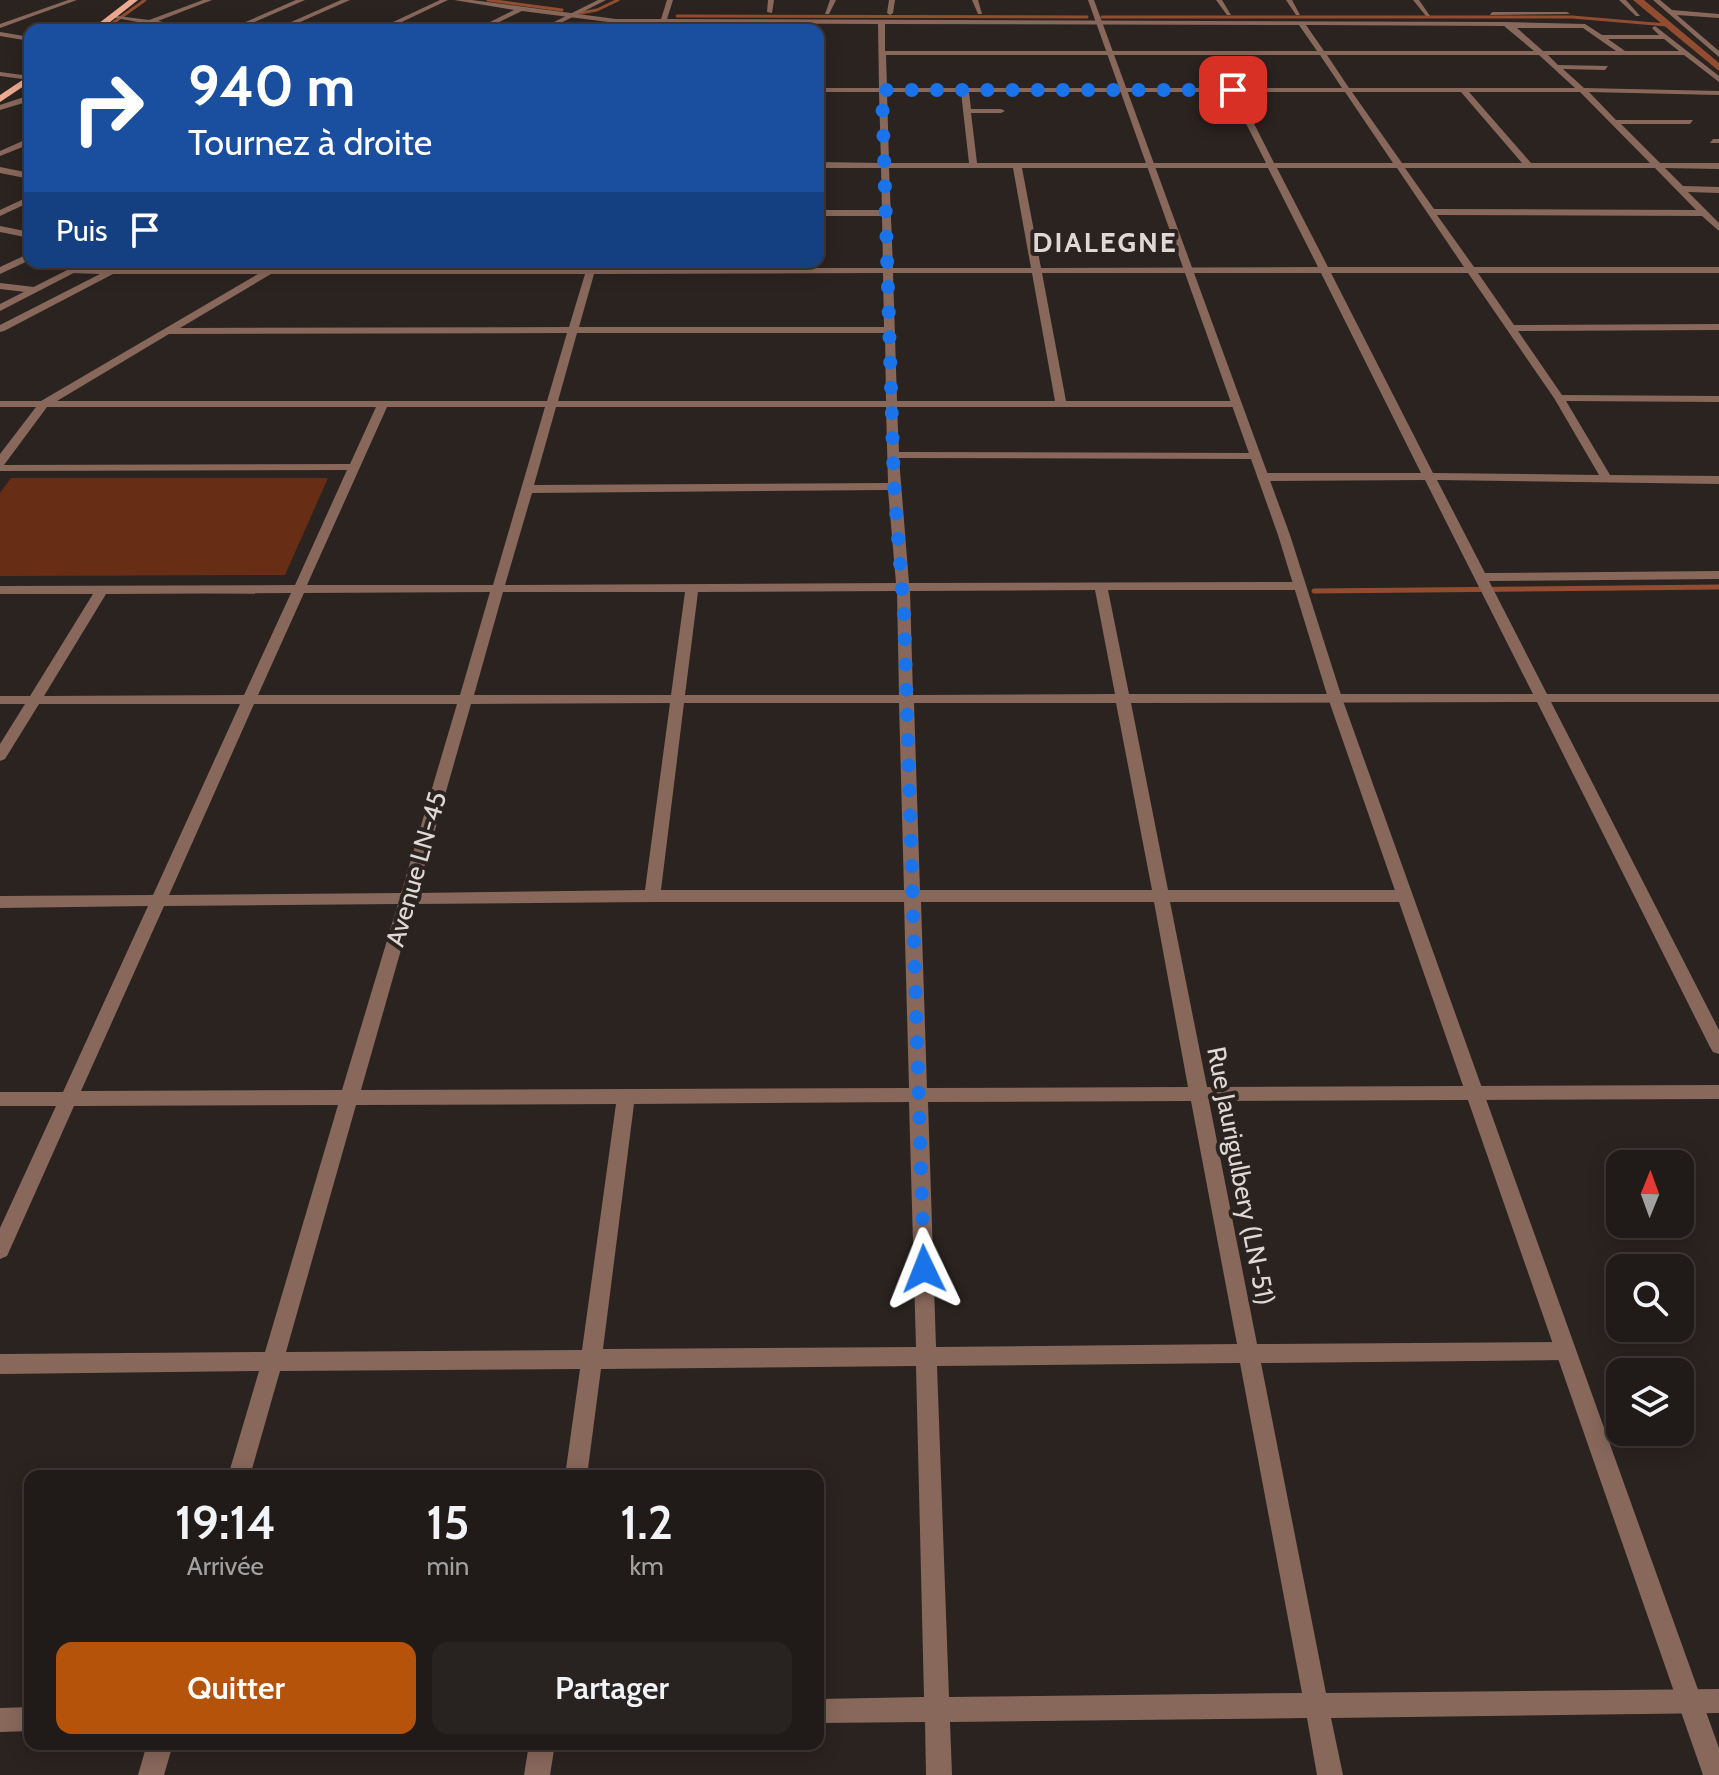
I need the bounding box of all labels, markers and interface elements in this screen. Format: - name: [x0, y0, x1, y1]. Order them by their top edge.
- text: 940 m: [188, 52, 355, 120]
- icon: right: [56, 56, 160, 160]
- pin: [1199, 56, 1267, 124]
- icon: arrive: [1211, 68, 1255, 112]
- text: Tournez à droite: [188, 120, 432, 164]
- icon: arrive: [123, 208, 167, 252]
- text: Puis: [56, 212, 107, 249]
- district label: DIALEGNE: [1032, 225, 1178, 259]
- street label: Avenue LN-45: [379, 788, 453, 950]
- street label: Rue Jaurigulbery (LN-51): [1200, 1044, 1282, 1308]
- north arrow: [1606, 1150, 1694, 1238]
- map controls: [1606, 1150, 1694, 1446]
- position arrow: [882, 1227, 966, 1311]
- button: search: [1606, 1254, 1694, 1342]
- button: layers: [1606, 1358, 1694, 1446]
- text: 19:14: [175, 1493, 275, 1551]
- text: 15: [426, 1493, 469, 1551]
- text: 1.2: [620, 1493, 673, 1551]
- text: Arrivée: [187, 1550, 264, 1582]
- text: min: [426, 1550, 469, 1582]
- text: km: [629, 1550, 664, 1582]
- button: Quitter: [56, 1642, 416, 1734]
- button: Partager: [432, 1642, 792, 1734]

